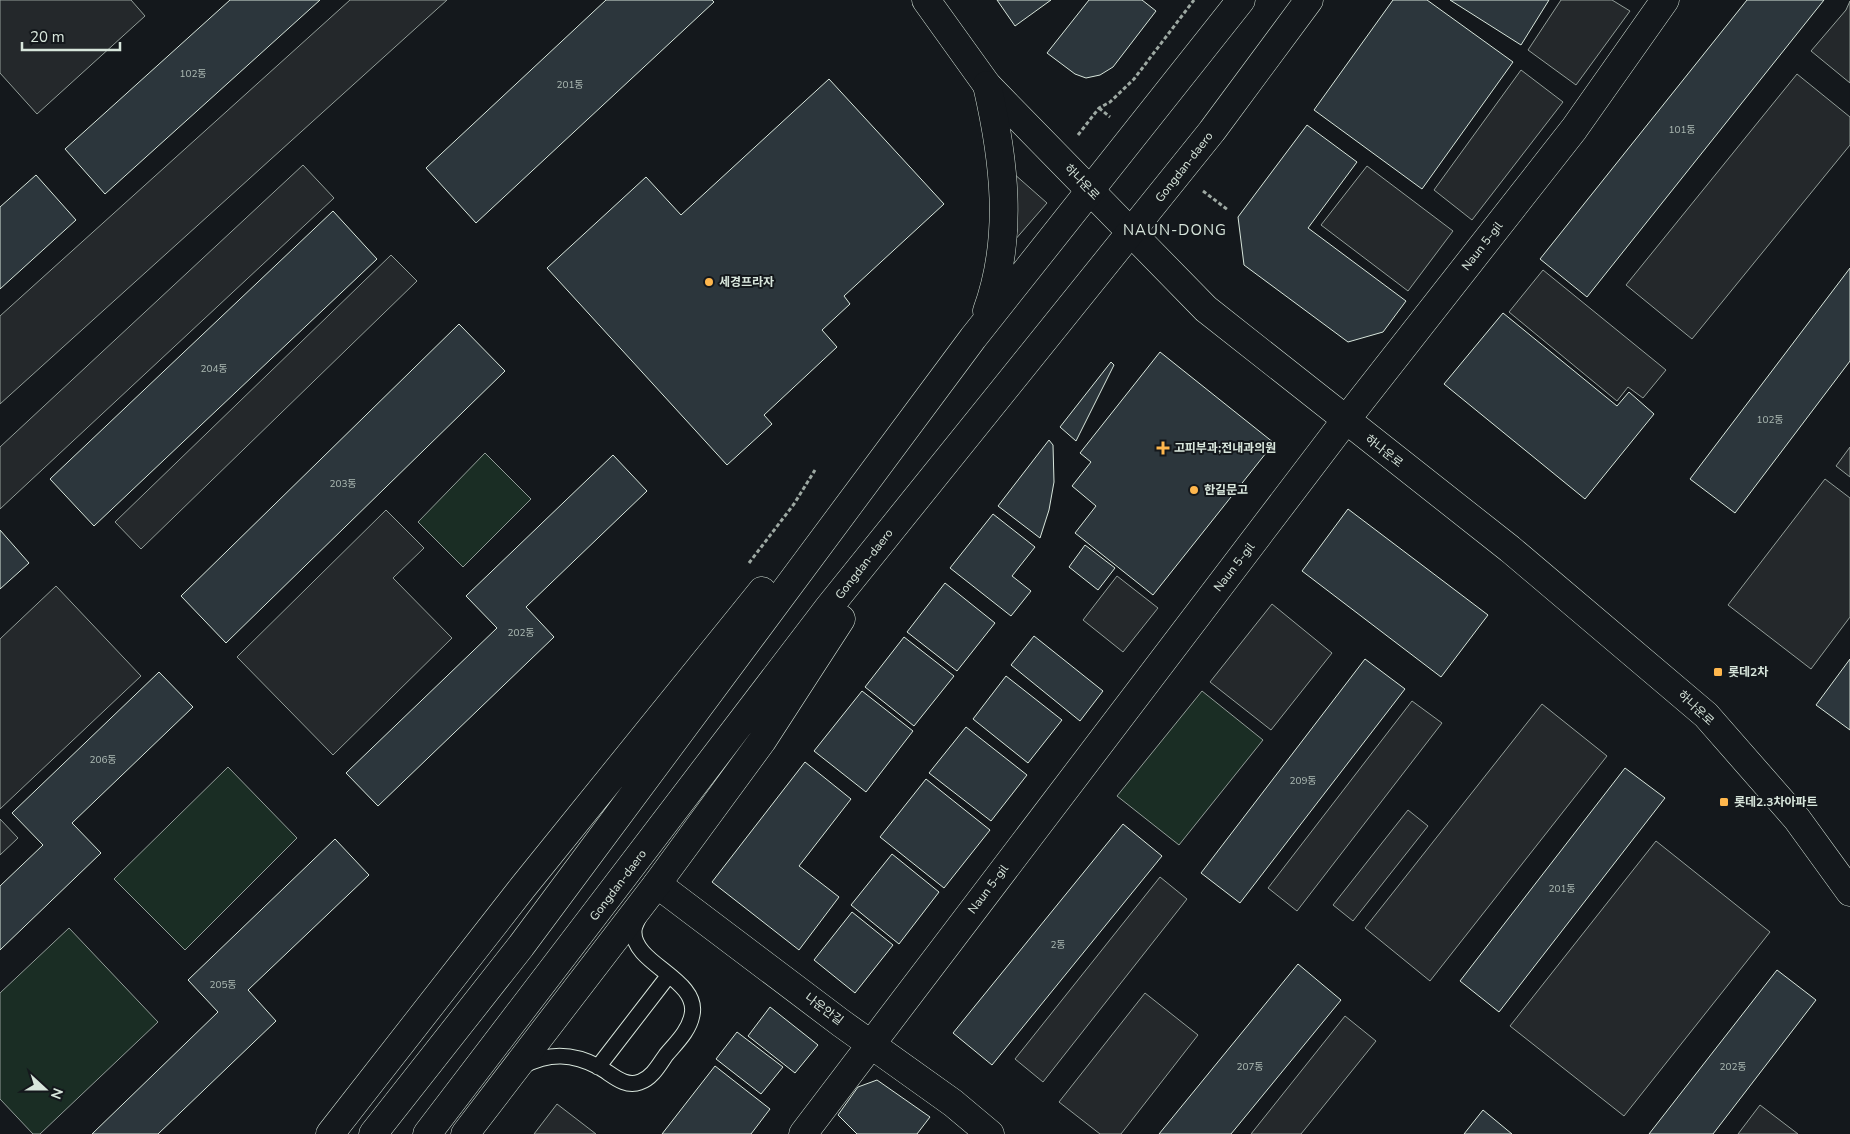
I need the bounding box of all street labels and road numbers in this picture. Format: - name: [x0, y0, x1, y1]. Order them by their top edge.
- street label: Gongdan-daero: [1151, 128, 1217, 206]
- street label: 하나운로: [1061, 161, 1103, 203]
- street label: Naun 5-gil: [1458, 218, 1506, 274]
- street label: 하나운로: [1362, 431, 1406, 471]
- street label: Gongdan-daero: [831, 525, 897, 603]
- street label: Naun 5-gil: [1210, 539, 1258, 595]
- street label: 하나운로: [1674, 687, 1718, 729]
- street label: Gongdan-daero: [586, 846, 650, 924]
- street label: Naun 5-gil: [964, 861, 1012, 917]
- street label: 나운안길: [802, 989, 846, 1029]

